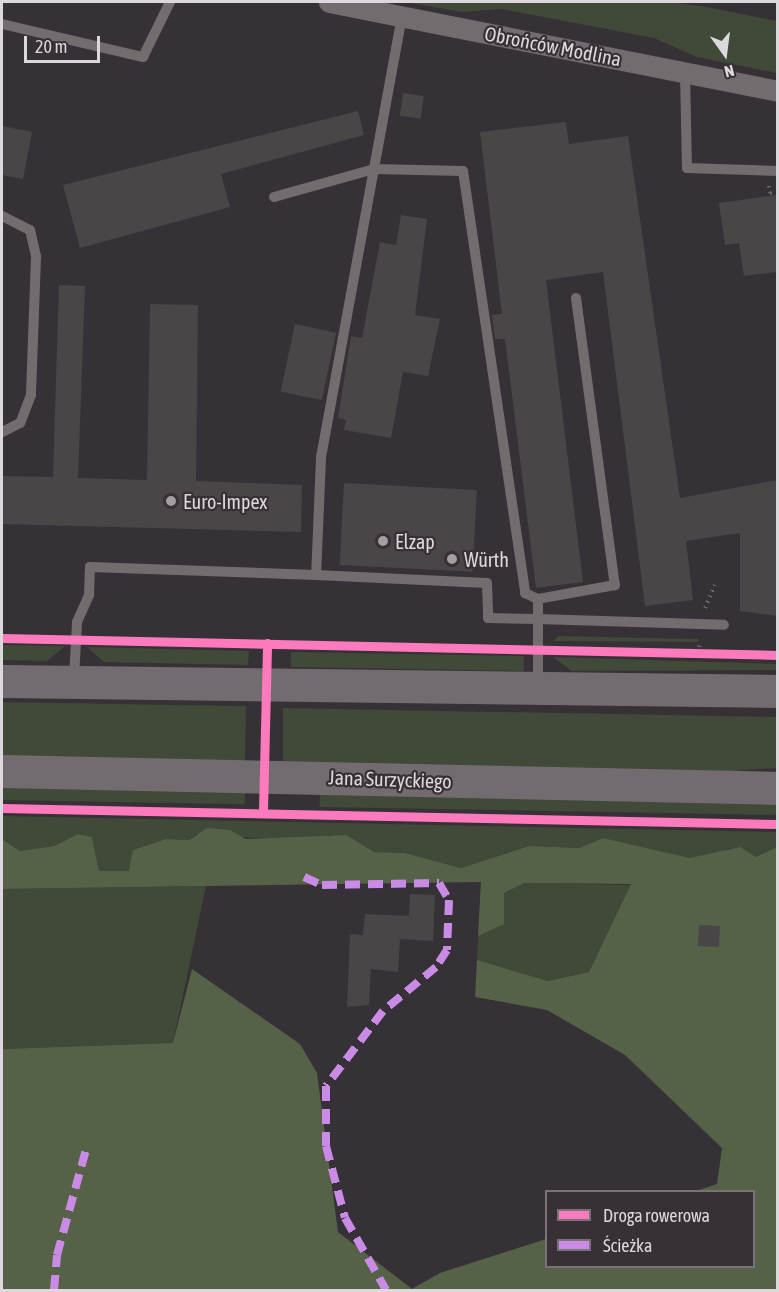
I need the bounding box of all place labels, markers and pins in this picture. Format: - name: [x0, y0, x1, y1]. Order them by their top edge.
- place label: Euro-Impex: [183, 489, 267, 513]
- marker: Euro-Impex: [164, 494, 178, 508]
- place label: Elzap: [395, 529, 435, 553]
- marker: Elzap: [376, 534, 390, 548]
- place label: Würth: [464, 547, 509, 571]
- marker: Würth: [445, 552, 459, 566]

